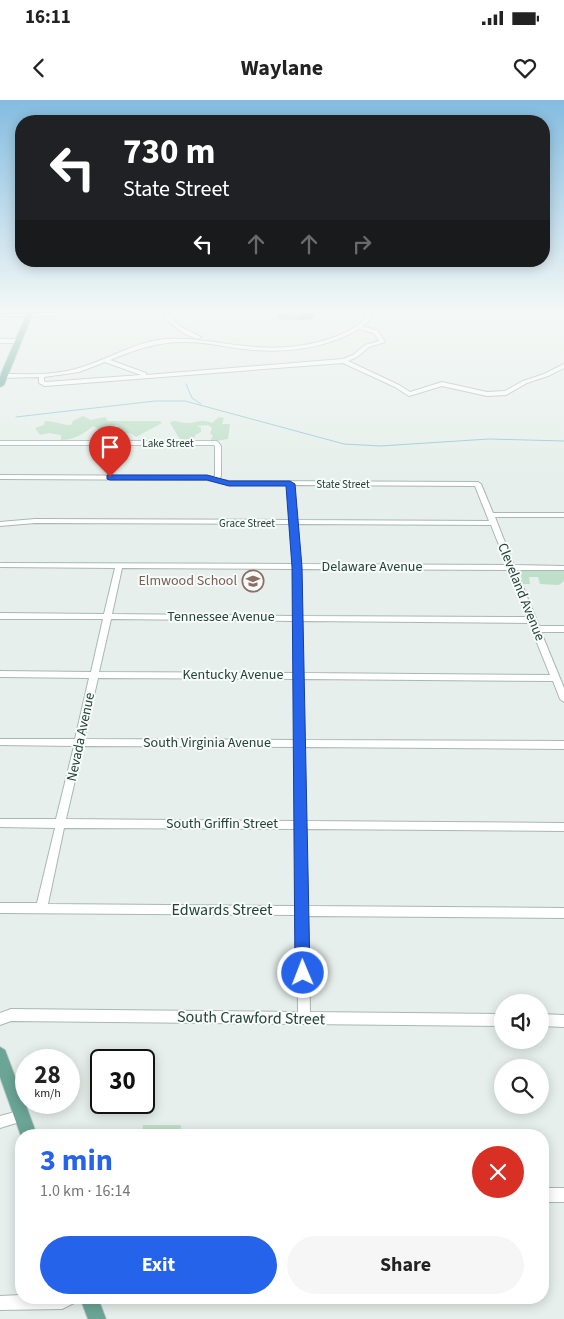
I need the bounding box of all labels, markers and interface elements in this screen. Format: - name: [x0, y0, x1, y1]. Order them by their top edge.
- text: 16:11: [25, 4, 71, 31]
- text: Waylane: [241, 52, 323, 84]
- icon: back: [25, 54, 53, 82]
- icon: heart: [511, 54, 539, 82]
- text: 730 m: [123, 127, 215, 177]
- icon: left: [40, 135, 105, 200]
- text: State Street: [123, 173, 230, 205]
- icon: left: [189, 230, 217, 258]
- icon: ahead: [242, 230, 270, 258]
- icon: ahead: [295, 230, 323, 258]
- icon: right: [348, 230, 376, 258]
- pin: [89, 426, 131, 477]
- icon: arrive: [96, 433, 124, 461]
- street label: Lake Street: [142, 436, 194, 451]
- street label: State Street: [316, 477, 370, 492]
- street label: Grace Street: [219, 516, 275, 531]
- street label: Cleveland Avenue: [492, 540, 550, 644]
- street label: Delaware Avenue: [322, 557, 422, 577]
- school or university icon: Elmwood School: [241, 569, 265, 593]
- place label: Elmwood School: [138, 571, 237, 591]
- street label: Tennessee Avenue: [167, 607, 275, 627]
- street label: Kentucky Avenue: [183, 665, 283, 685]
- street label: Nevada Avenue: [62, 691, 100, 783]
- street label: South Virginia Avenue: [143, 733, 271, 753]
- street label: South Griffin Street: [166, 814, 278, 834]
- street label: Edwards Street: [172, 899, 273, 921]
- position arrow: [276, 946, 328, 998]
- map controls: [494, 994, 549, 1114]
- button: sound: [494, 994, 549, 1049]
- street label: South Crawford Street: [177, 1006, 326, 1030]
- speed limit sign: 30: [90, 1049, 155, 1114]
- text: 28: [34, 1057, 61, 1093]
- button: search: [494, 1059, 549, 1114]
- text: km/h: [34, 1085, 61, 1102]
- text: 3 min: [40, 1139, 113, 1182]
- button: close: [472, 1146, 524, 1198]
- text: 1.0 km · 16:14: [40, 1180, 130, 1202]
- button: Exit: [40, 1236, 277, 1294]
- button: Share: [287, 1236, 524, 1294]

